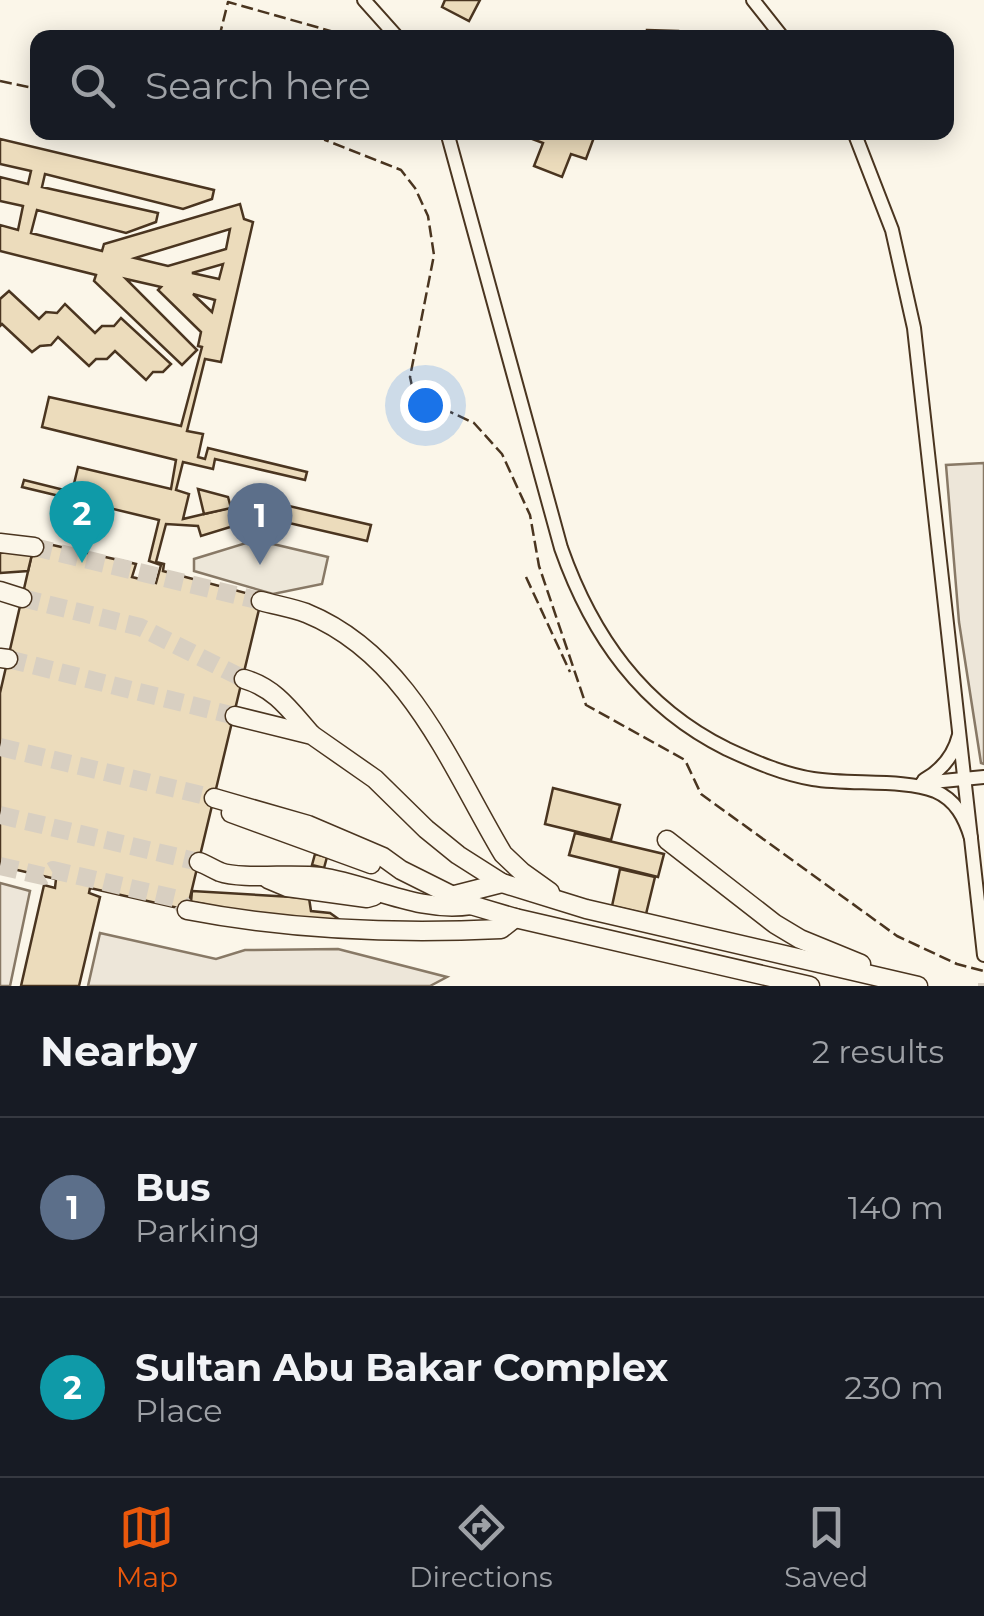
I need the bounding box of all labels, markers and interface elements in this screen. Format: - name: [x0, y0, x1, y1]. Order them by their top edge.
- search box: [30, 30, 954, 140]
- icon: search: [65, 58, 120, 113]
- text: Search here: [145, 62, 371, 109]
- your location: [400, 380, 451, 431]
- pin: 2: [49, 480, 114, 563]
- pin: 1: [228, 482, 292, 565]
- text: Nearby: [40, 1025, 197, 1077]
- text: 2 results: [812, 1032, 944, 1071]
- text: Bus: [135, 1164, 210, 1211]
- text: 1: [66, 1188, 79, 1227]
- text: 140 m: [848, 1188, 944, 1227]
- text: Parking: [135, 1211, 260, 1250]
- text: Sultan Abu Bakar Complex: [135, 1344, 668, 1391]
- text: 2: [63, 1368, 82, 1407]
- text: 230 m: [844, 1368, 944, 1407]
- text: Place: [135, 1391, 223, 1430]
- tab: Map: [116, 1500, 178, 1594]
- tab: Directions: [409, 1500, 553, 1594]
- tab: Saved: [784, 1500, 868, 1594]

